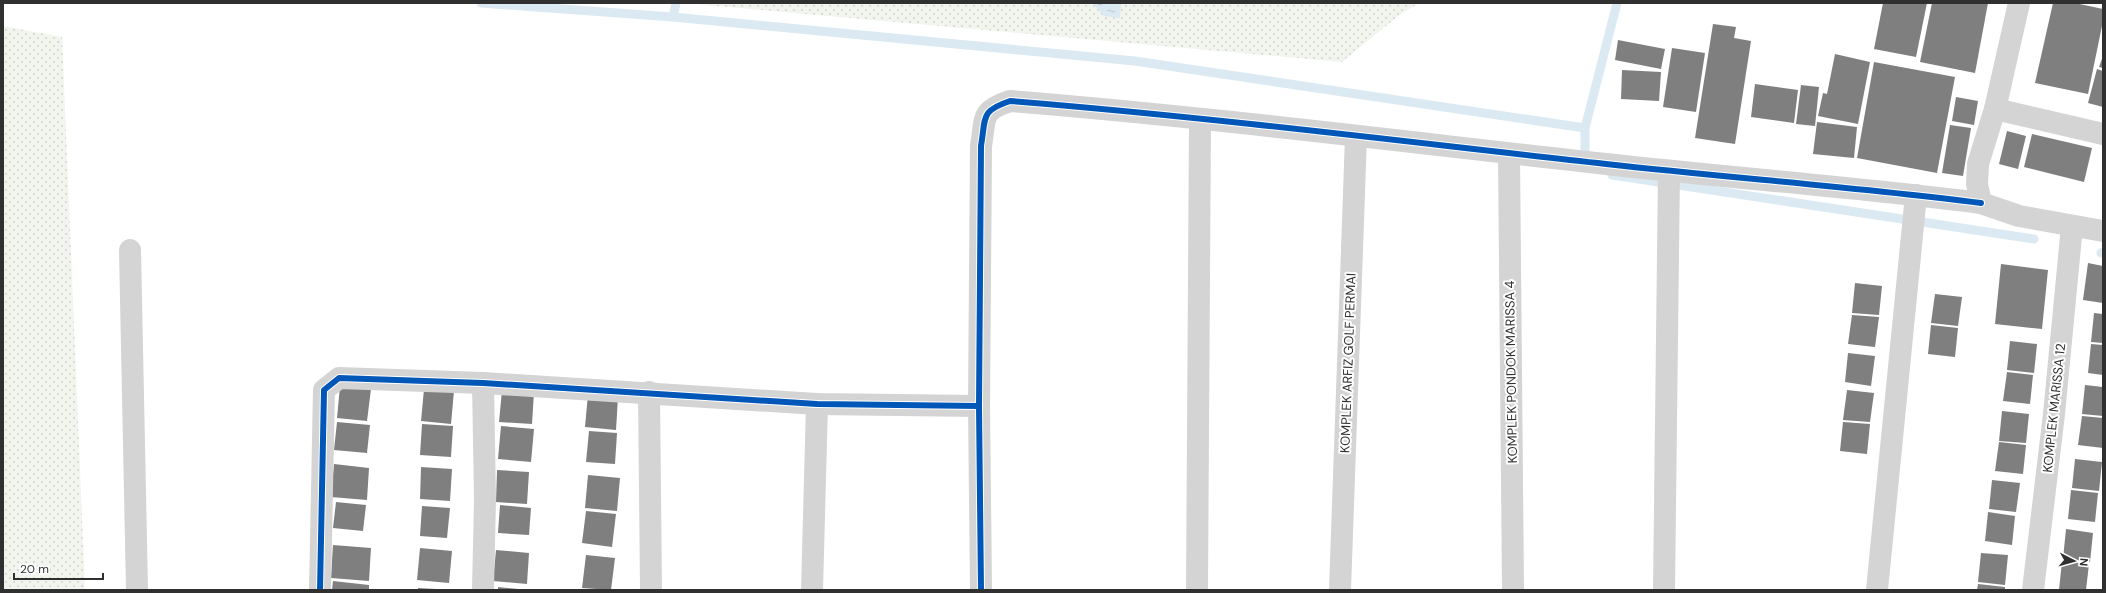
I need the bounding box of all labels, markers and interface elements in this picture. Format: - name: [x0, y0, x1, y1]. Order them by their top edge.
- street label: KOMPLEK ARFIZ GOLF PERMAI: [1336, 273, 1360, 453]
- street label: KOMPLEK PONDOK MARISSA 4: [1501, 280, 1521, 464]
- street label: KOMPLEK MARISSA 12: [2039, 343, 2069, 473]
- north arrow: [2054, 541, 2094, 581]
- scale bar: [14, 555, 103, 581]
- text: N: [2077, 557, 2091, 567]
- text: 20 m: [20, 561, 49, 577]

